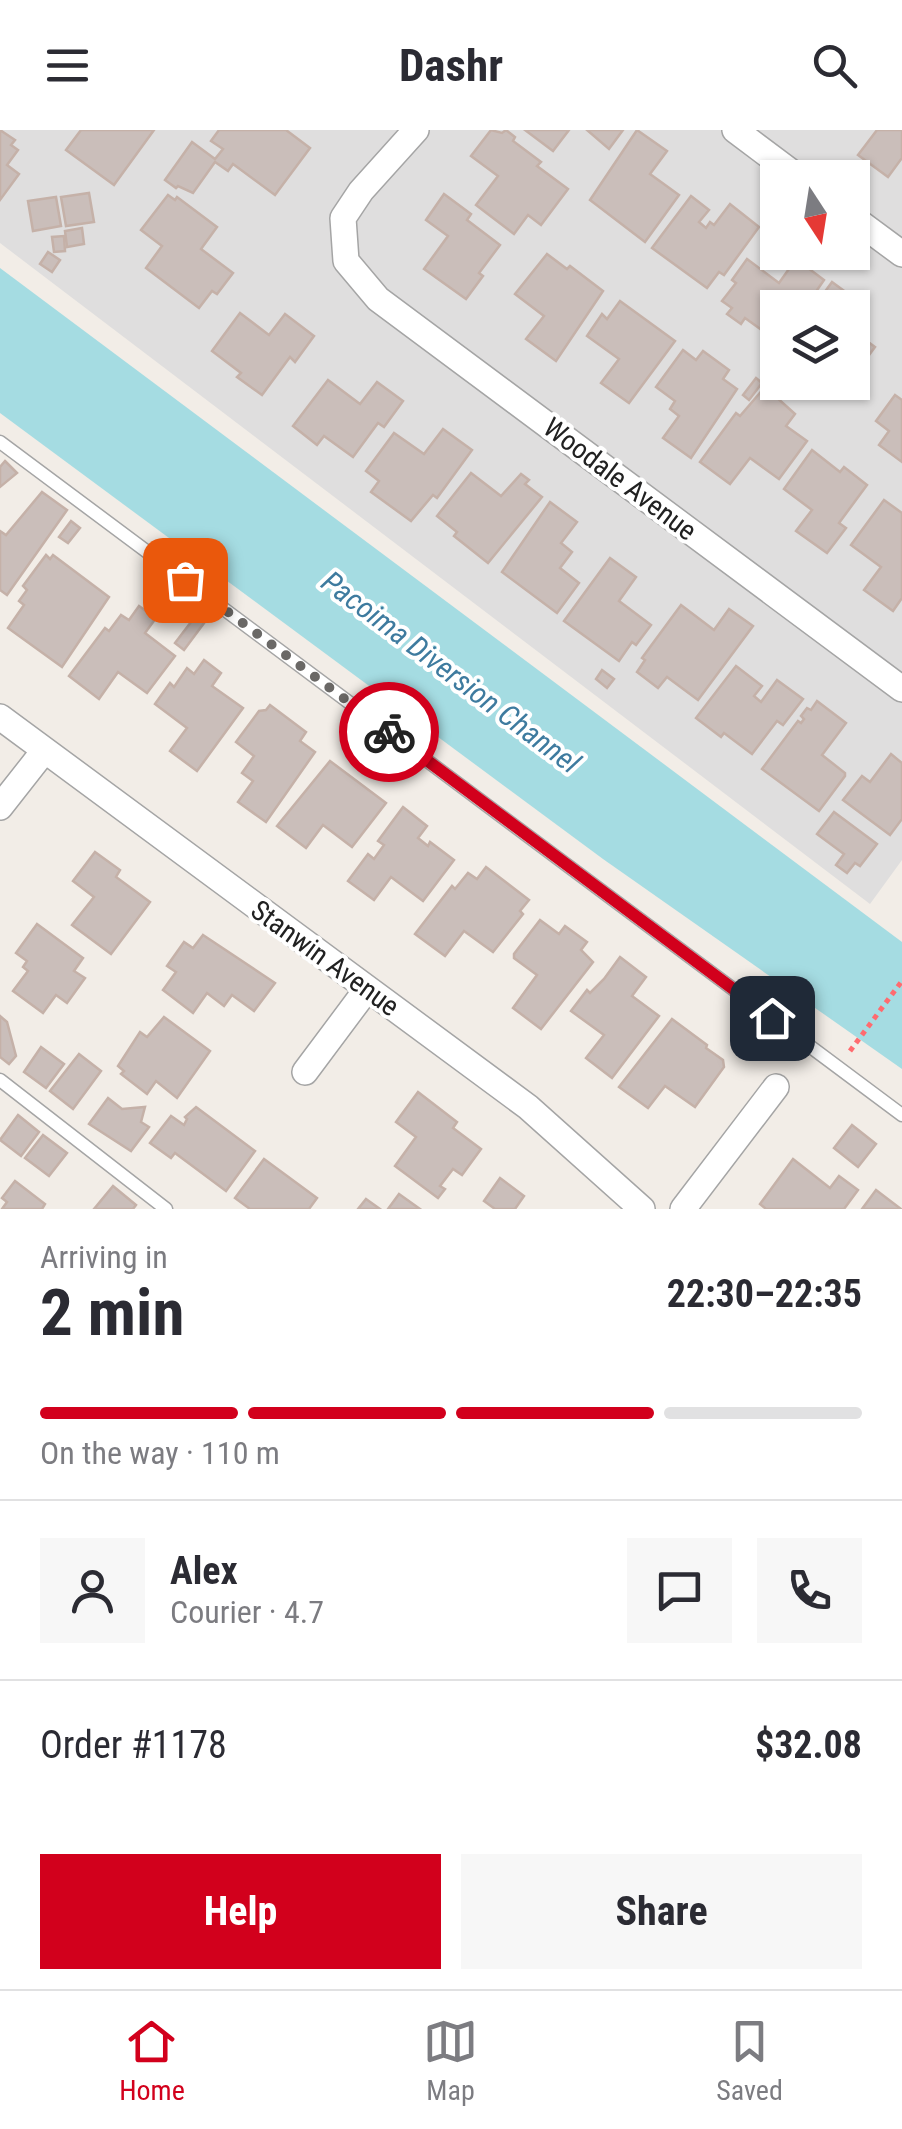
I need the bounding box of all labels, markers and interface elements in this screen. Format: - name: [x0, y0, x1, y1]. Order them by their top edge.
- icon: menu: [40, 38, 95, 93]
- icon: search: [807, 38, 862, 93]
- text: Dashr: [399, 39, 503, 92]
- north arrow: [760, 160, 870, 270]
- map controls: [760, 160, 870, 400]
- button: layers: [760, 290, 870, 400]
- street label: Woodale Avenue: [537, 411, 703, 547]
- pin: [143, 538, 228, 623]
- icon: bag: [158, 553, 213, 608]
- water label: Pacoima Diversion Channel: [315, 564, 587, 781]
- courier: [339, 682, 439, 782]
- icon: bike: [362, 705, 417, 760]
- street label: Stanwin Avenue: [245, 893, 405, 1023]
- pin: [730, 976, 815, 1061]
- icon: home: [745, 991, 800, 1046]
- text: Arriving in: [40, 1238, 168, 1276]
- text: 22:30–22:35: [667, 1272, 862, 1316]
- text: 2 min: [40, 1275, 184, 1351]
- text: On the way · 110 m: [40, 1434, 280, 1472]
- button: person: [40, 1538, 145, 1643]
- button: chat: [627, 1538, 732, 1643]
- button: phone: [757, 1538, 862, 1643]
- text: Alex: [170, 1549, 238, 1593]
- text: Courier · 4.7: [170, 1593, 324, 1631]
- text: Order #1178: [40, 1723, 227, 1767]
- text: $32.08: [755, 1723, 862, 1767]
- button: Help: [40, 1854, 441, 1969]
- button: Share: [461, 1854, 862, 1969]
- tab: Home: [119, 2014, 185, 2107]
- tab: Map: [423, 2014, 478, 2107]
- tab: Saved: [716, 2014, 783, 2107]

